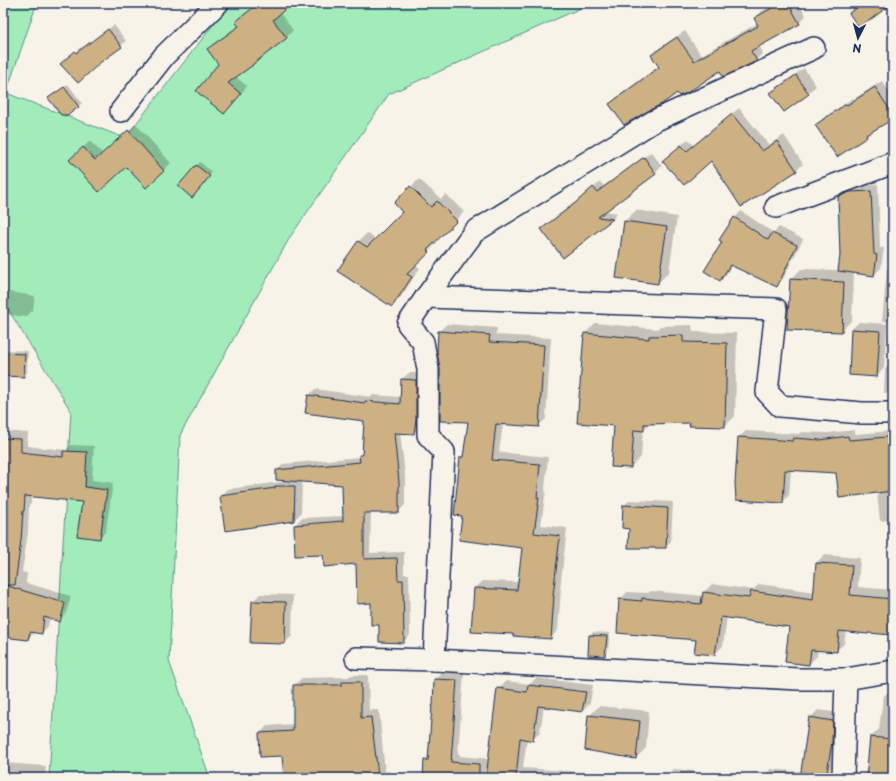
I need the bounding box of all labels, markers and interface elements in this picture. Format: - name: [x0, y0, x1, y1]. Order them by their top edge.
- north arrow: [838, 18, 878, 58]
- text: N: [851, 40, 862, 57]

